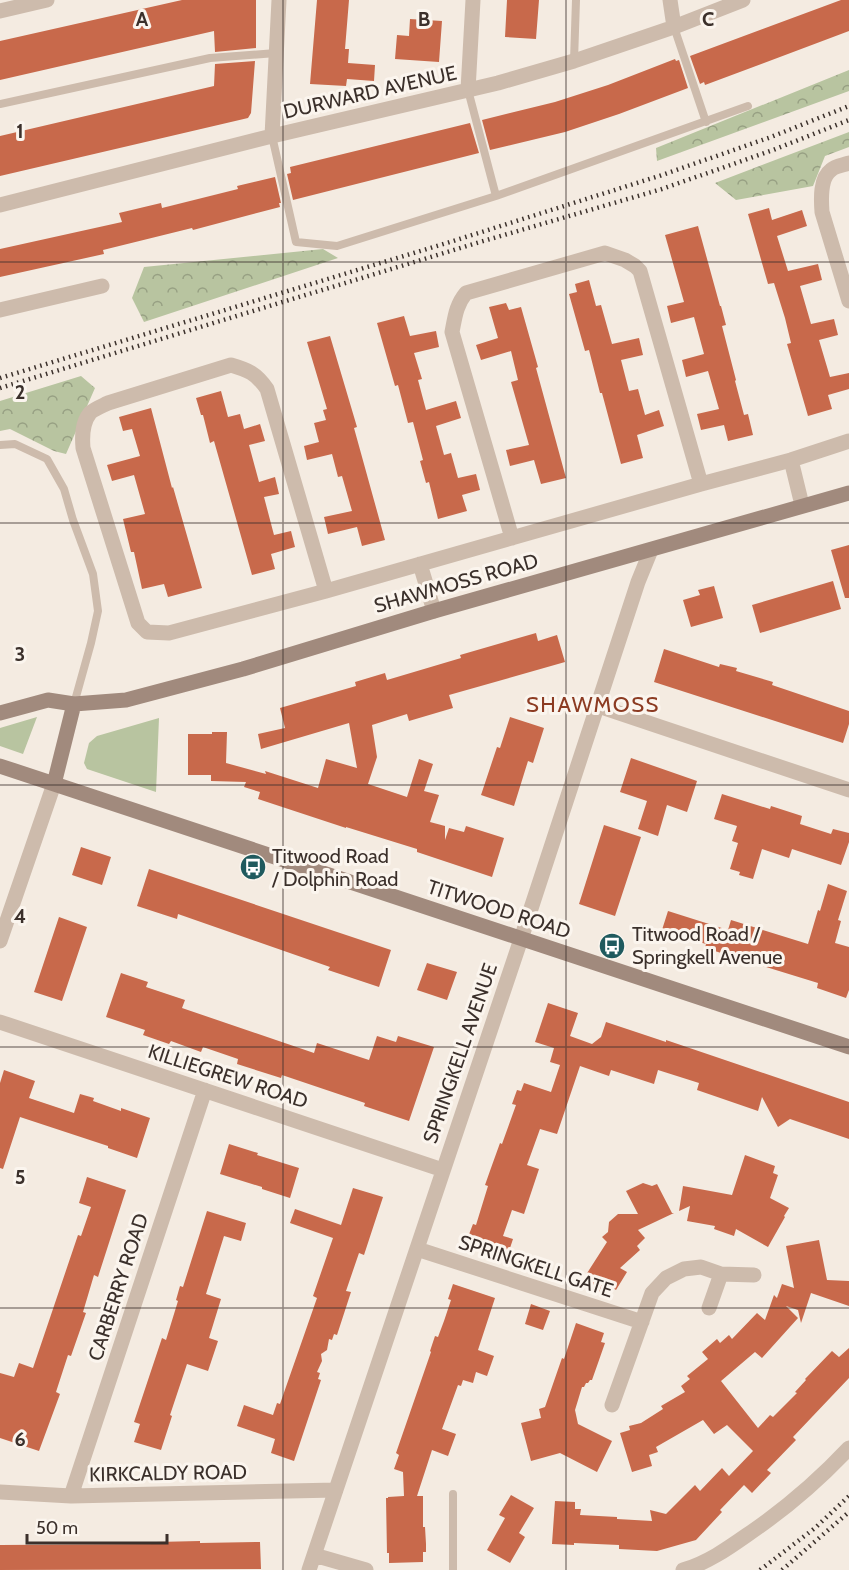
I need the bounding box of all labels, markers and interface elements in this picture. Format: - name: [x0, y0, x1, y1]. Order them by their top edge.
- text: A: [136, 7, 149, 31]
- text: B: [418, 7, 430, 31]
- text: C: [702, 7, 714, 31]
- street label: DURWARD AVENUE: [281, 60, 459, 124]
- text: 1: [16, 119, 24, 143]
- text: 2: [15, 380, 25, 404]
- street label: SHAWMOSS ROAD: [371, 548, 541, 618]
- text: 3: [15, 642, 25, 666]
- district label: SHAWMOSS: [526, 691, 660, 718]
- place label: Titwood Road / Dolphin Road: [271, 844, 398, 891]
- bus stop icon: Titwood Road / Dolphin Road: [238, 852, 268, 882]
- street label: TITWOOD ROAD: [424, 875, 574, 943]
- text: 4: [14, 904, 26, 928]
- place label: Titwood Road / Springkell Avenue: [632, 922, 783, 969]
- bus stop icon: Titwood Road / Springkell Avenue: [597, 931, 627, 961]
- street label: SPRINGKELL AVENUE: [418, 960, 502, 1146]
- street label: KILLIEGREW ROAD: [145, 1039, 311, 1113]
- text: 5: [15, 1165, 25, 1189]
- street label: CARBERRY ROAD: [83, 1210, 153, 1364]
- street label: SPRINGKELL GATE: [456, 1230, 616, 1302]
- text: 6: [14, 1427, 26, 1451]
- street label: KIRKCALDY ROAD: [89, 1460, 247, 1486]
- scale bar: [27, 1507, 166, 1545]
- text: 50 m: [36, 1517, 78, 1539]

